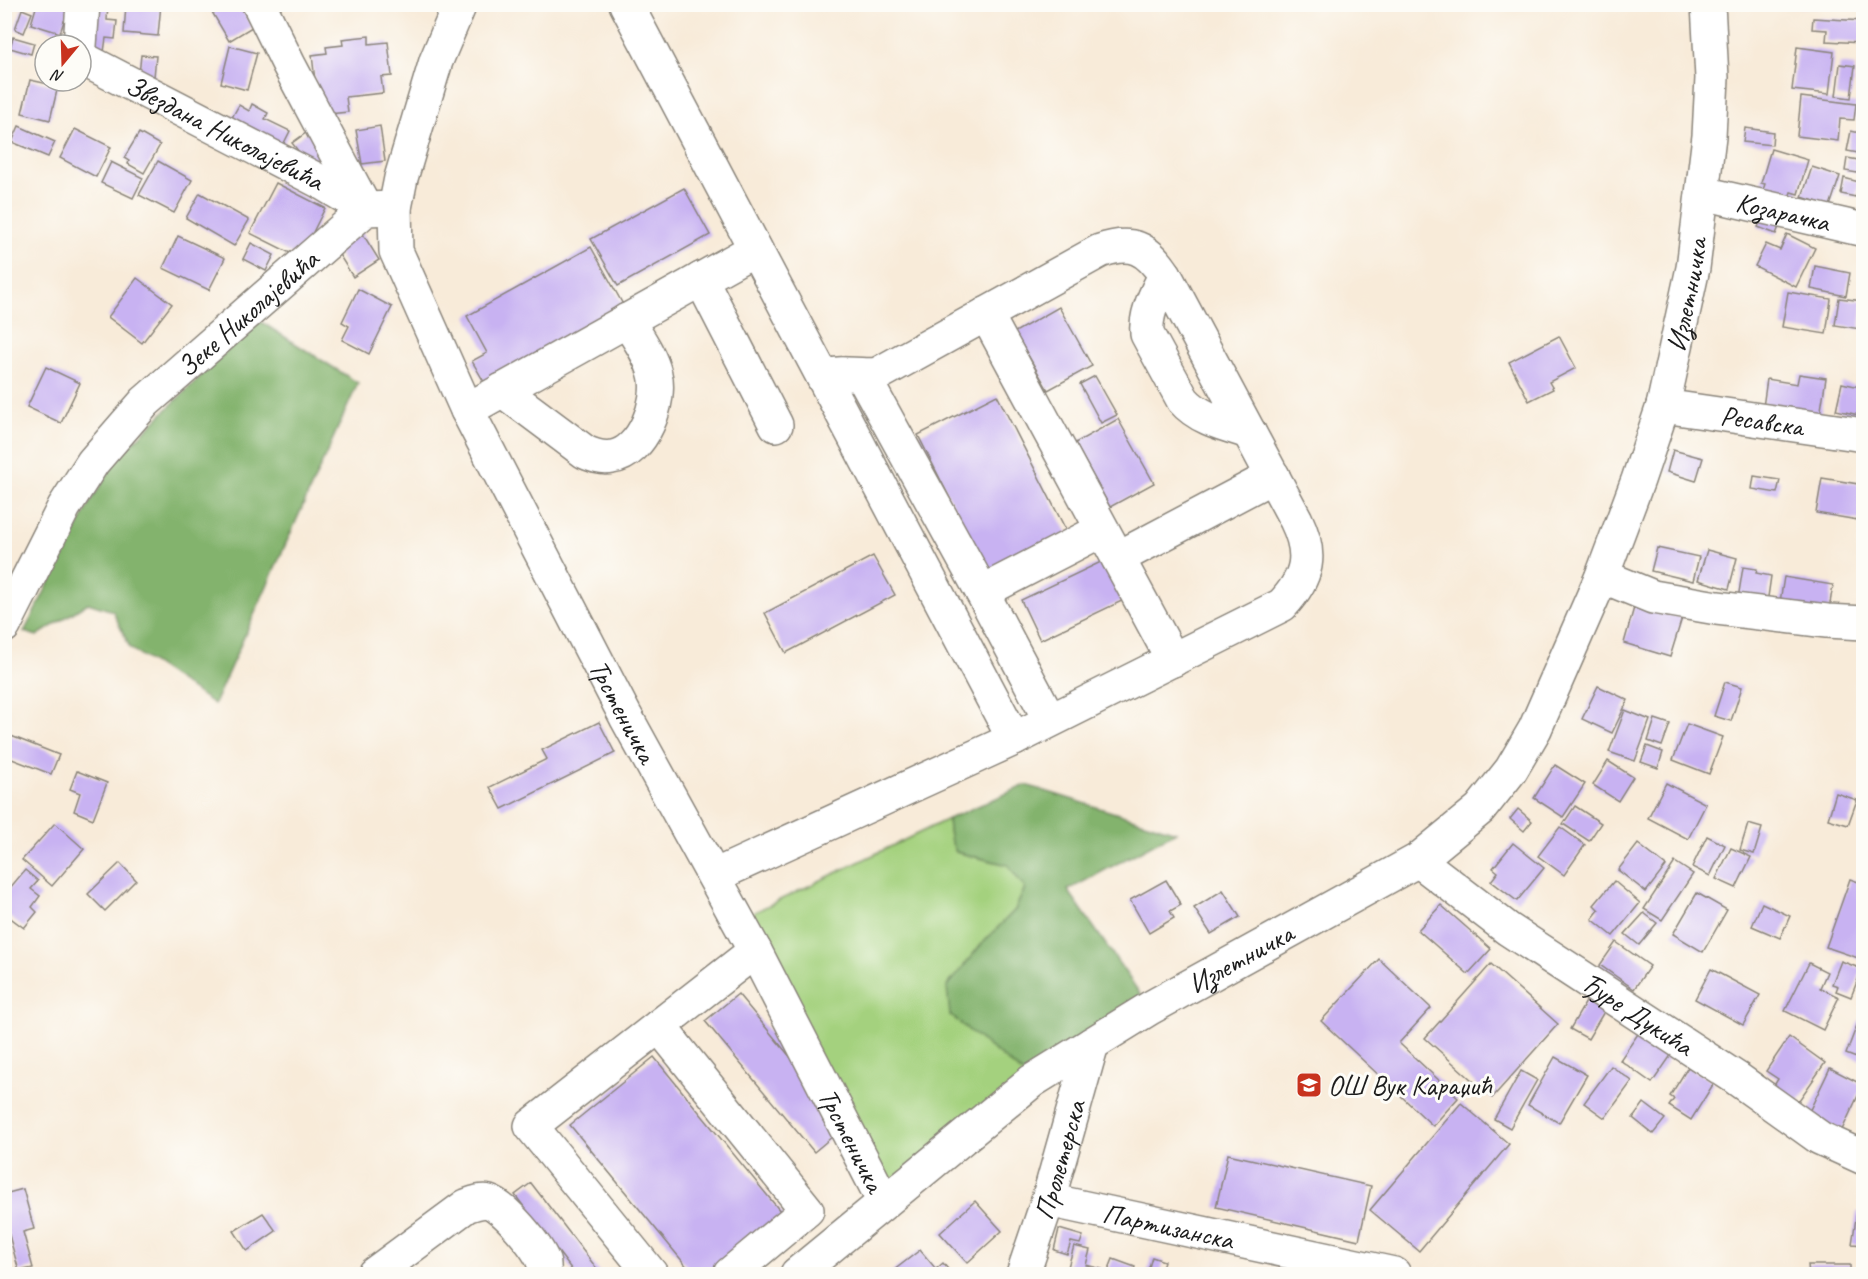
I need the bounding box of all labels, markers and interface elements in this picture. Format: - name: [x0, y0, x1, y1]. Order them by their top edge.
- north arrow: [33, 33, 93, 93]
- text: N: [48, 64, 66, 87]
- street label: Звездана Николајевића: [120, 67, 331, 199]
- street label: Козарачка: [1733, 184, 1835, 240]
- street label: Излетничка: [1658, 234, 1715, 355]
- street label: Зеке Николајевића: [170, 241, 327, 384]
- street label: Ресавска: [1718, 398, 1808, 444]
- street label: Трстеничка: [581, 654, 666, 771]
- street label: Излетничка: [1182, 914, 1301, 1002]
- street label: Ђуре Дукића: [1574, 965, 1701, 1064]
- place label: ОШ Вук Караџић: [1328, 1068, 1493, 1103]
- school or university icon: ОШ Вук Караџић: [1294, 1070, 1324, 1100]
- street label: Трстеничка: [811, 1082, 894, 1200]
- street label: Пролетерска: [1026, 1095, 1094, 1224]
- street label: Партизанска: [1100, 1195, 1238, 1258]

